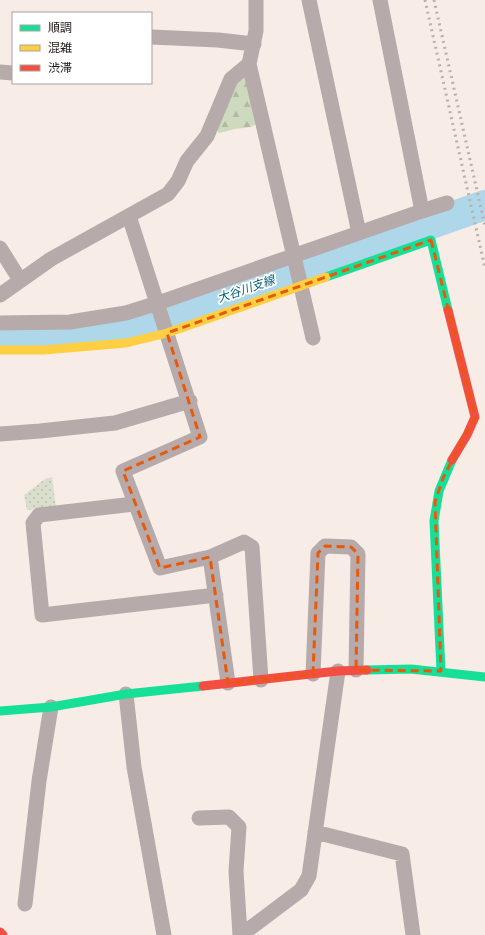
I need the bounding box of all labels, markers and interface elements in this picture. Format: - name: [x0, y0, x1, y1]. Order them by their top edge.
- legend: [12, 12, 152, 84]
- text: 順調: [48, 21, 72, 35]
- text: 混雑: [48, 41, 72, 55]
- text: 渋滞: [48, 61, 72, 75]
- water label: 大谷川支線: [215, 272, 279, 305]

